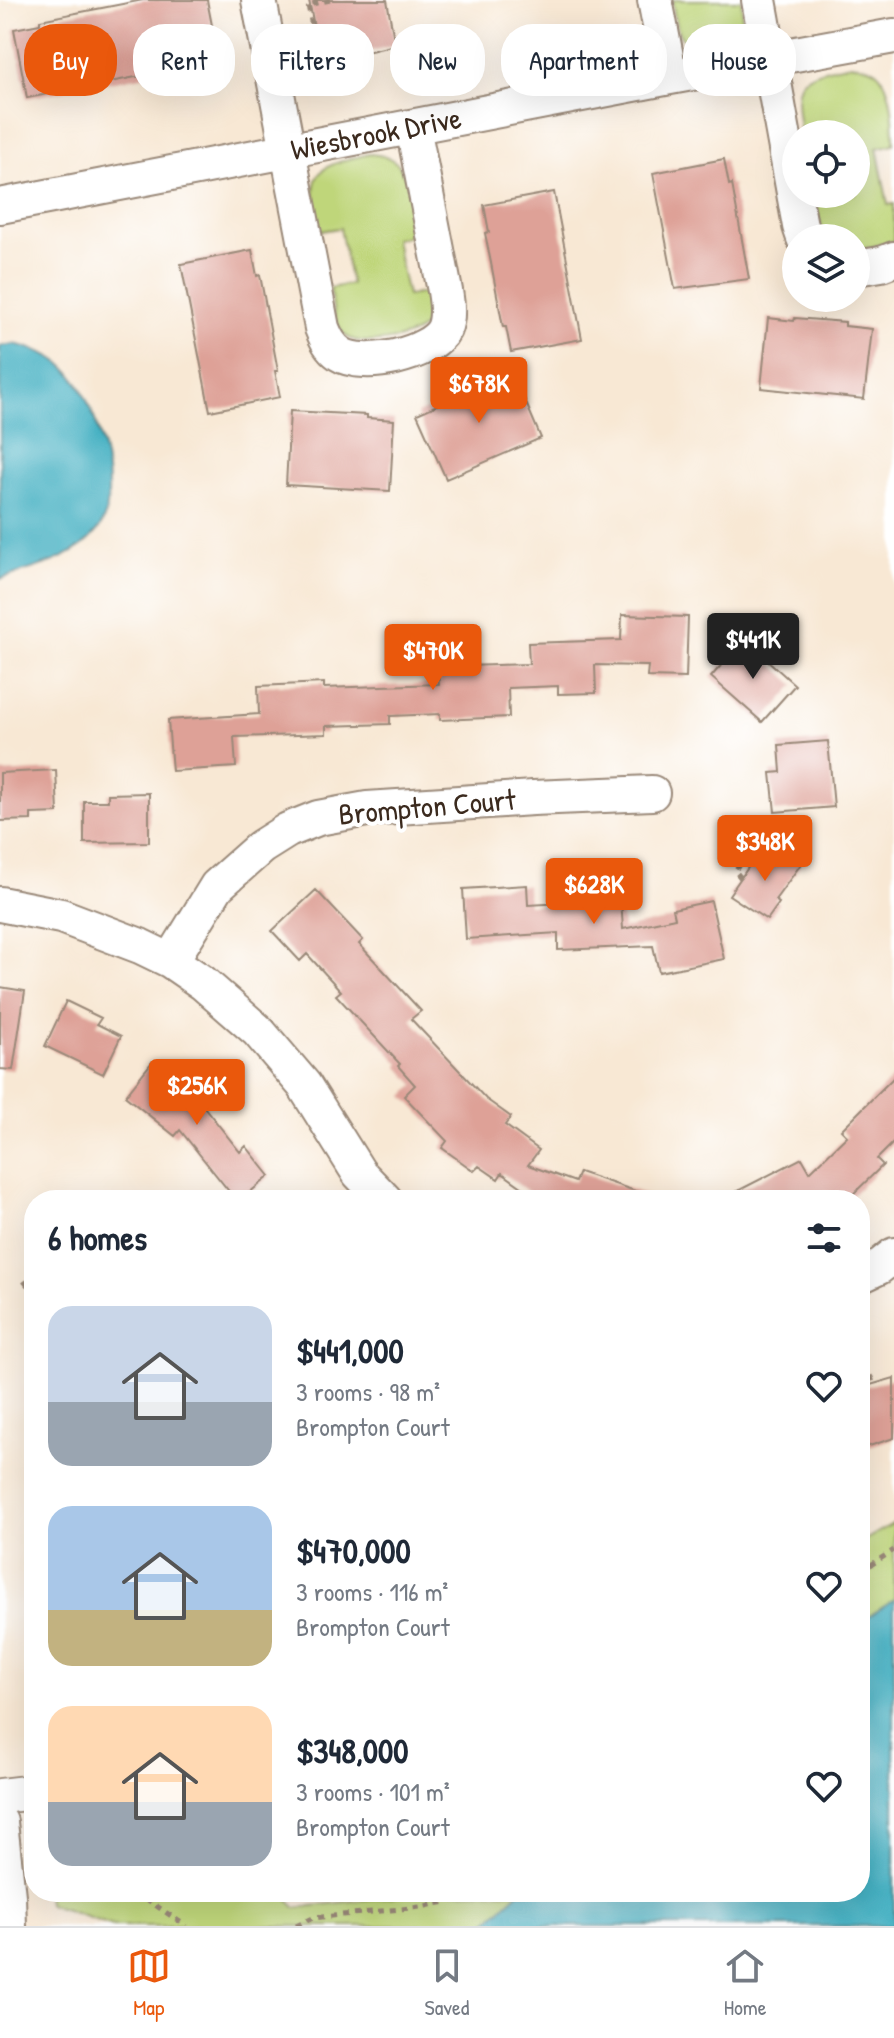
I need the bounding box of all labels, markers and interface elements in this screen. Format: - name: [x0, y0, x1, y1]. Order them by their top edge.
- chip: Buy: [24, 24, 117, 96]
- chip: Rent: [133, 24, 235, 96]
- chip: Filters: [251, 24, 374, 96]
- chip: New: [390, 24, 485, 96]
- chip: Apartment: [501, 24, 667, 96]
- chip: House: [683, 24, 796, 96]
- street label: Wiesbrook Drive: [287, 97, 464, 169]
- map controls: [782, 120, 870, 312]
- button: locate: [782, 120, 870, 208]
- button: layers: [782, 224, 870, 312]
- pin: $678K: [423, 357, 535, 425]
- text: $678K: [448, 365, 510, 400]
- pin: $441K: [697, 613, 809, 681]
- text: $441K: [725, 621, 781, 656]
- pin: $470K: [377, 624, 489, 692]
- text: $470K: [402, 632, 464, 667]
- street label: Brompton Court: [337, 778, 518, 834]
- pin: $348K: [709, 815, 821, 883]
- text: $348K: [735, 823, 795, 858]
- pin: $628K: [538, 858, 650, 926]
- text: $628K: [564, 866, 624, 901]
- pin: $256K: [141, 1059, 253, 1127]
- text: $256K: [167, 1067, 227, 1102]
- text: 6 homes: [48, 1215, 147, 1261]
- icon: filters: [802, 1216, 846, 1260]
- text: $441,000: [296, 1328, 404, 1374]
- icon: home: [112, 1338, 208, 1434]
- icon: heart: [802, 1364, 846, 1408]
- text: 3 rooms · 98 m²: [296, 1374, 440, 1409]
- text: Brompton Court: [296, 1409, 450, 1444]
- text: $470,000: [296, 1528, 411, 1574]
- icon: home: [112, 1538, 208, 1634]
- icon: heart: [802, 1564, 846, 1608]
- text: 3 rooms · 116 m²: [296, 1574, 448, 1609]
- text: Brompton Court: [296, 1609, 450, 1644]
- text: $348,000: [296, 1728, 409, 1774]
- icon: home: [112, 1738, 208, 1834]
- icon: heart: [802, 1764, 846, 1808]
- text: 3 rooms · 101 m²: [296, 1774, 450, 1809]
- text: Brompton Court: [296, 1809, 450, 1844]
- tab: Map: [127, 1944, 171, 2022]
- tab: Saved: [425, 1944, 469, 2022]
- tab: Home: [723, 1944, 767, 2022]

